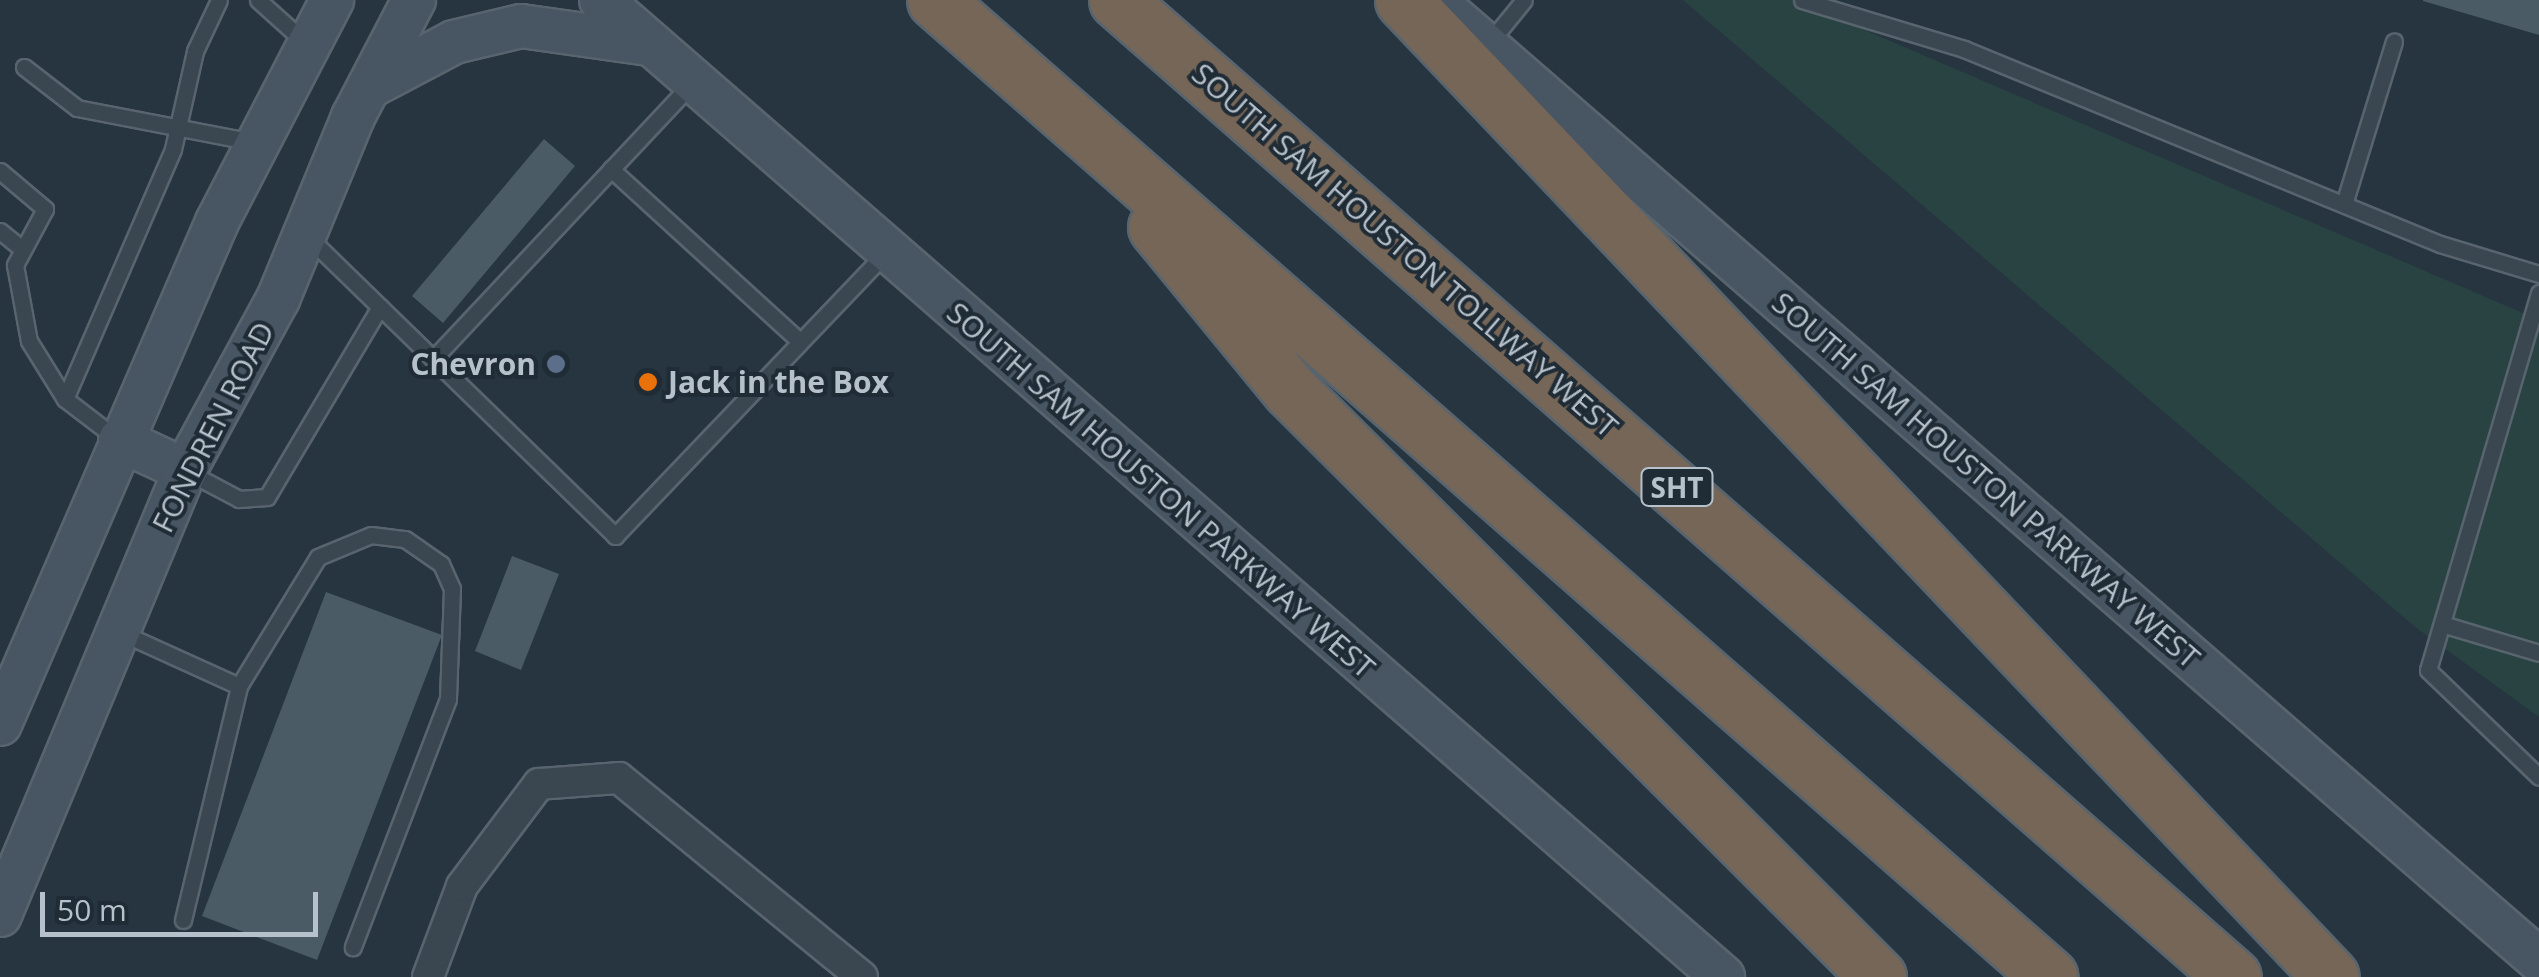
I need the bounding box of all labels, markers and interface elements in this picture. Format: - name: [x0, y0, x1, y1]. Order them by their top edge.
- street label: SOUTH SAM HOUSTON TOLLWAY WEST: [1185, 55, 1625, 445]
- street label: SOUTH SAM HOUSTON PARKWAY WEST: [1765, 284, 2207, 676]
- street label: SOUTH SAM HOUSTON PARKWAY WEST: [940, 294, 1382, 686]
- street label: FONDREN ROAD: [144, 316, 282, 538]
- place label: Chevron: [410, 346, 536, 382]
- marker: Chevron: [545, 353, 567, 375]
- place label: Jack in the Box: [668, 364, 889, 400]
- marker: Jack in the Box: [637, 371, 659, 393]
- road number: SHT: [1640, 464, 1714, 510]
- scale bar: [45, 872, 322, 934]
- text: 50 m: [57, 889, 127, 930]

